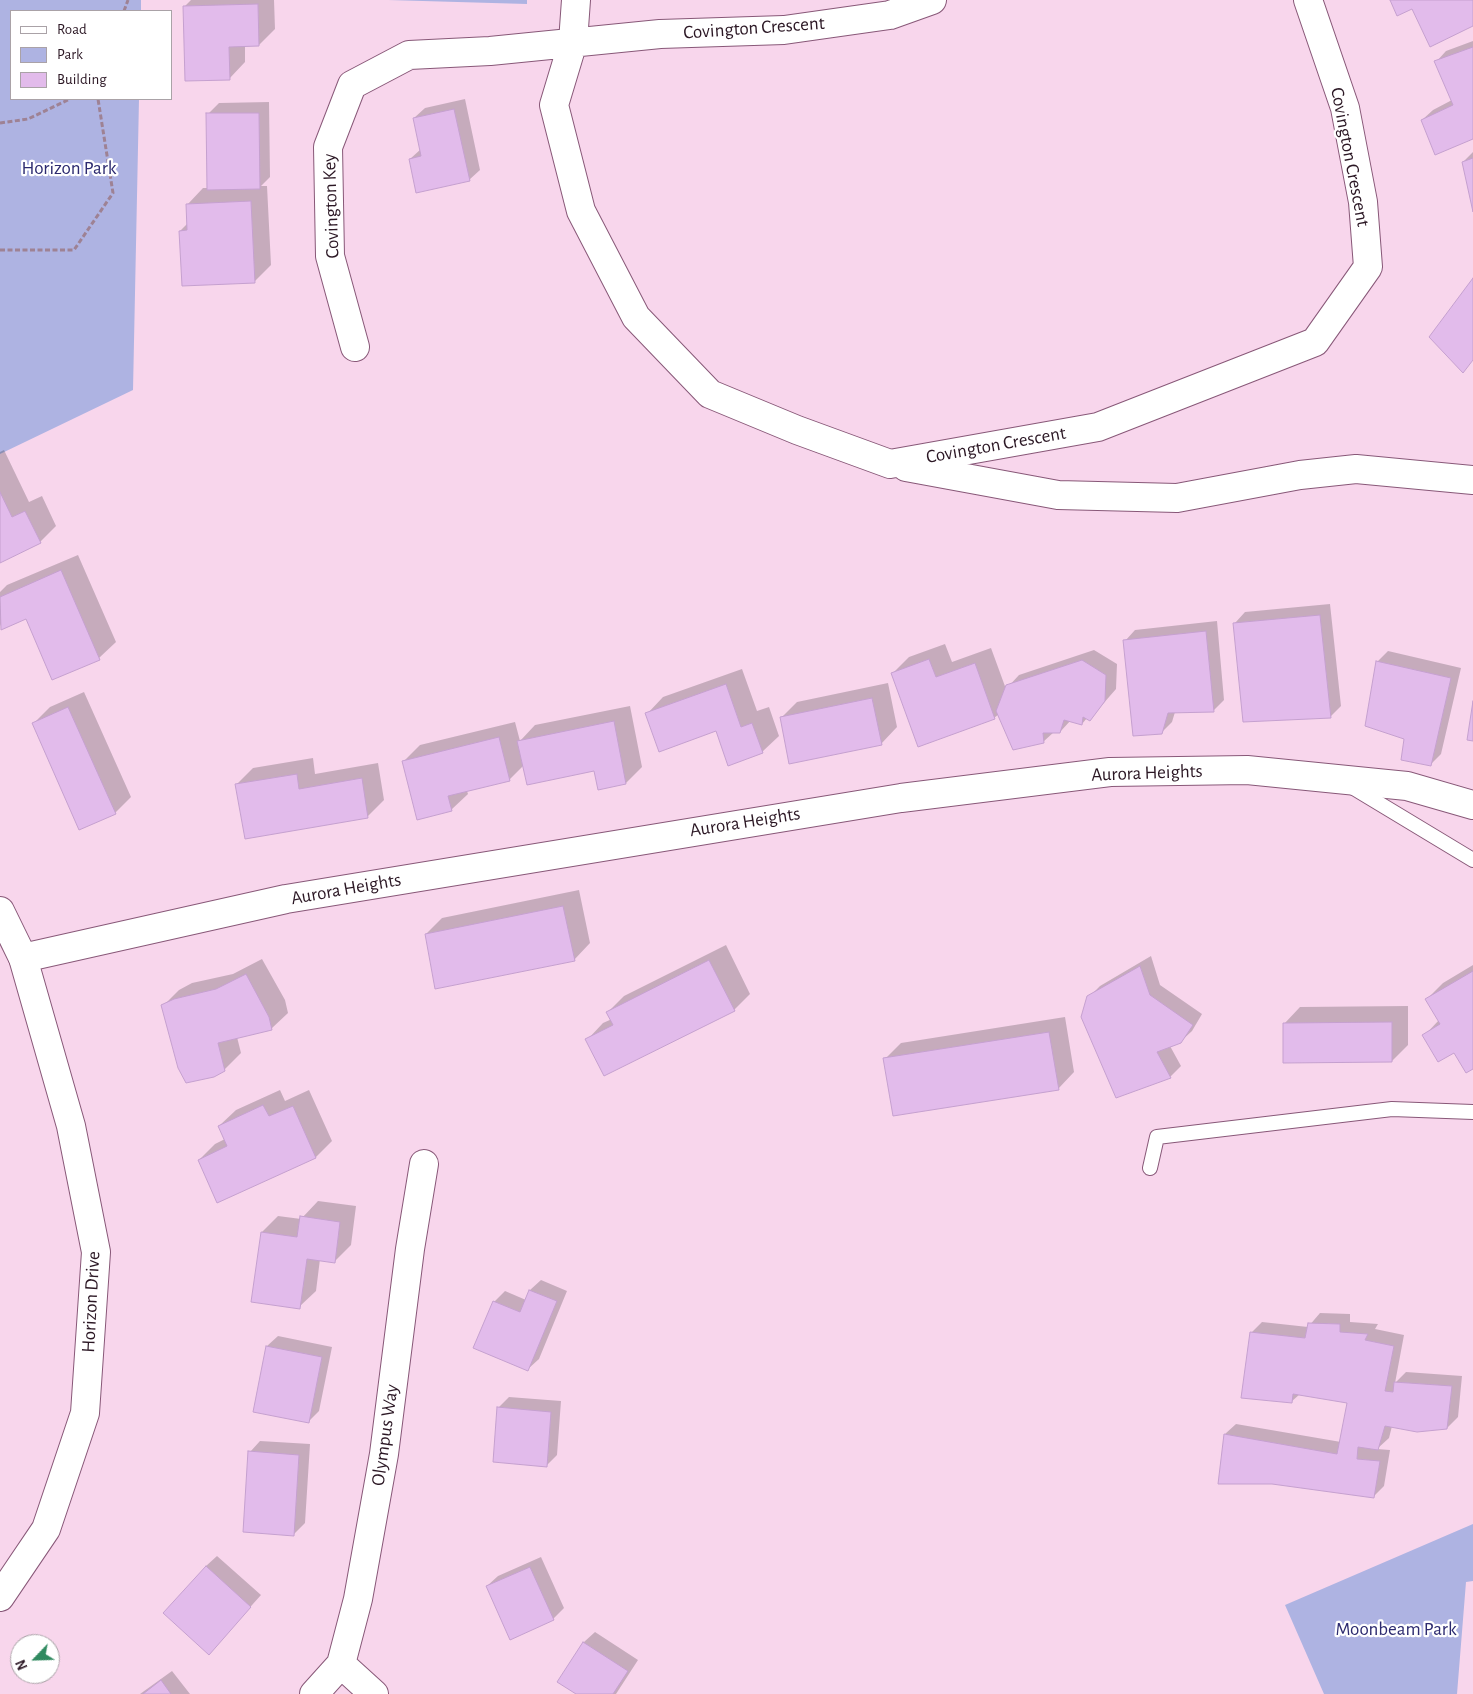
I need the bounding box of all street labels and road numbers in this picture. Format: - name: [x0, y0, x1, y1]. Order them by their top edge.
- street label: Covington Crescent: [683, 12, 825, 44]
- street label: Covington Crescent: [1325, 85, 1375, 229]
- street label: Covington Key: [318, 153, 344, 259]
- street label: Covington Crescent: [924, 421, 1068, 469]
- street label: Aurora Heights: [1091, 760, 1203, 786]
- street label: Aurora Heights: [688, 802, 802, 842]
- street label: Aurora Heights: [289, 868, 403, 910]
- street label: Horizon Drive: [77, 1251, 105, 1353]
- street label: Olympus Way: [367, 1383, 403, 1487]

